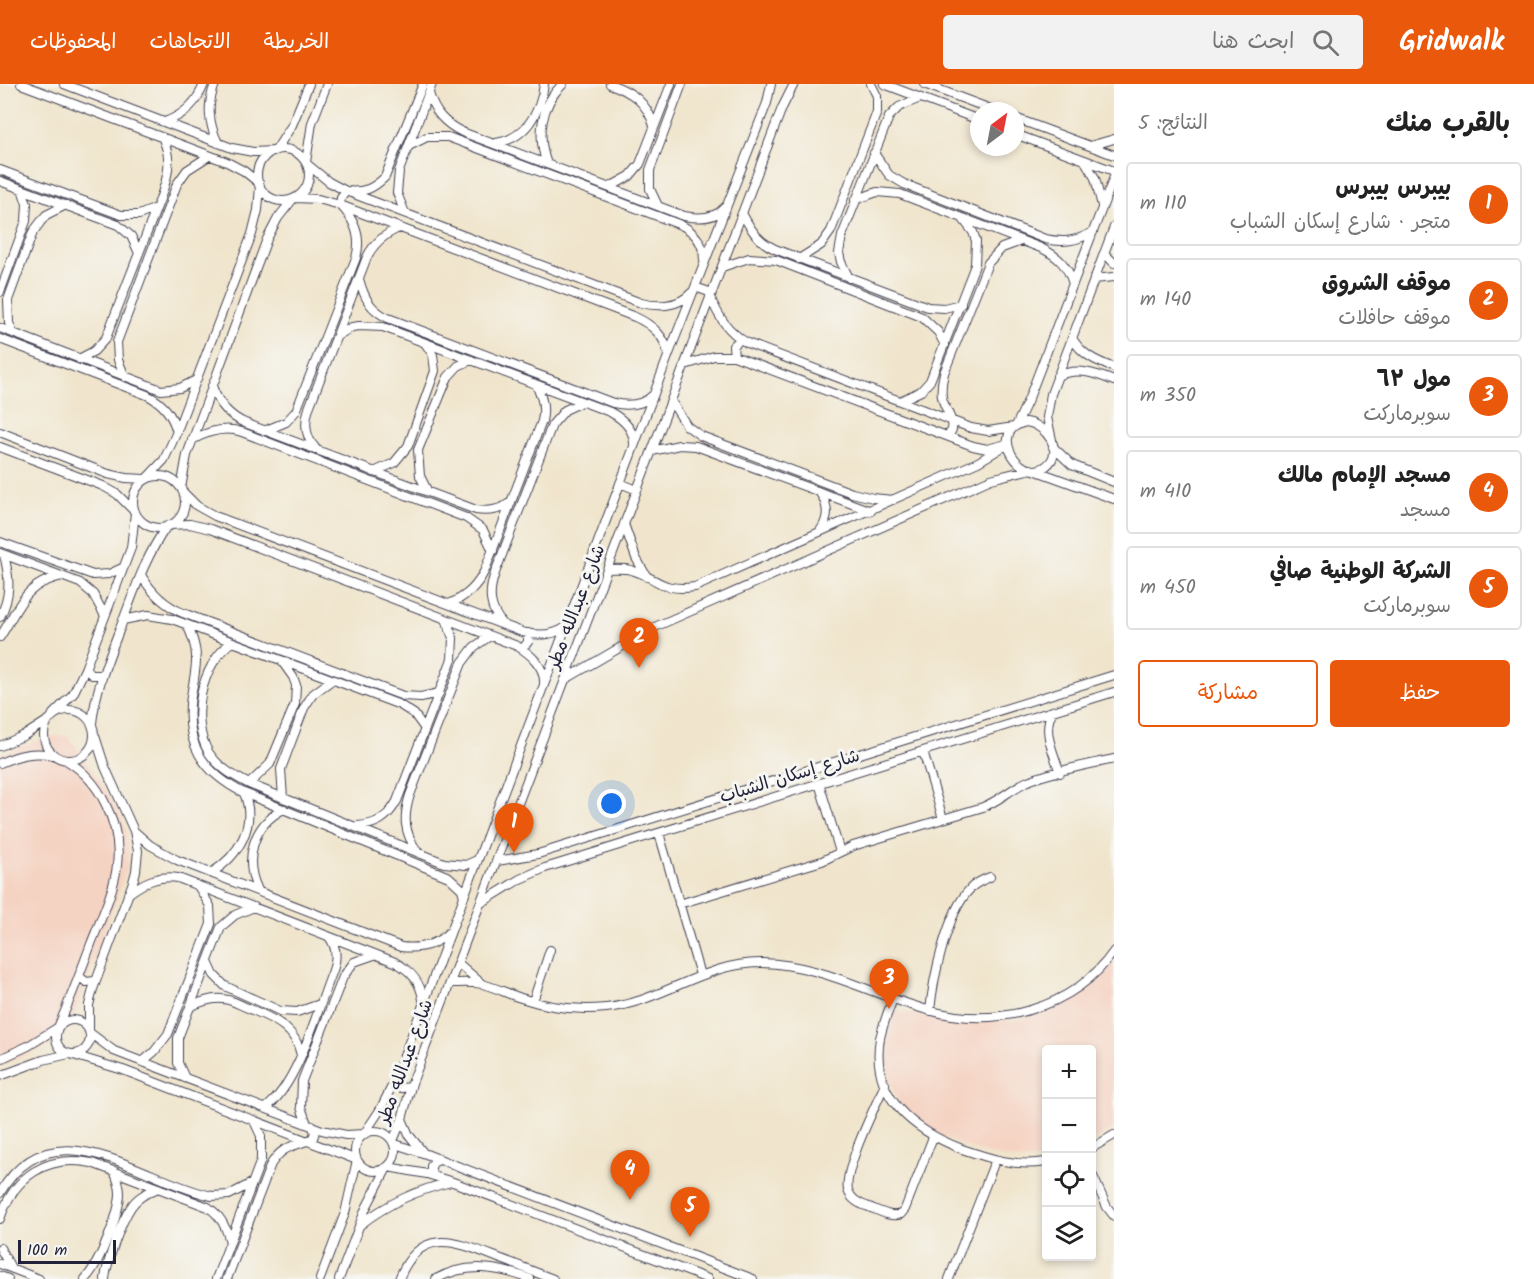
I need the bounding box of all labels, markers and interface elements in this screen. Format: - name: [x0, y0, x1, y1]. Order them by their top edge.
- search box: [943, 15, 1363, 69]
- text: Gridwalk: [1399, 20, 1504, 65]
- text: ابحث هنا: [1212, 25, 1294, 60]
- text: المحفوظات: [30, 26, 116, 59]
- text: الاتجاهات: [149, 26, 231, 59]
- text: الخريطة: [264, 26, 329, 59]
- icon: search: [1309, 26, 1342, 59]
- north arrow: [970, 102, 1024, 156]
- text: بالقرب منك: [1386, 103, 1510, 145]
- text: النتائج: 5: [1138, 108, 1208, 140]
- text: بيبرس بيبرس: [1336, 171, 1451, 206]
- text: 110 m: [1140, 188, 1187, 220]
- text: 1: [1485, 188, 1492, 220]
- text: متجر · شارع إسكان الشباب: [1230, 207, 1451, 239]
- text: موقف الشروق: [1322, 267, 1451, 302]
- text: 140 m: [1140, 284, 1191, 316]
- text: 2: [1483, 284, 1494, 316]
- text: موقف حافلات: [1338, 303, 1451, 335]
- text: مول ٦٣: [1377, 363, 1451, 398]
- text: 350 m: [1140, 380, 1196, 412]
- text: 3: [1483, 380, 1494, 412]
- text: سوبرماركت: [1363, 399, 1451, 431]
- text: مسجد الإمام مالك: [1278, 459, 1451, 494]
- text: 410 m: [1140, 476, 1191, 508]
- text: 4: [1483, 476, 1494, 508]
- text: مسجد: [1400, 495, 1451, 527]
- street label: شارع عبدالله مطر: [539, 541, 614, 675]
- text: الشركة الوطنية صافي: [1270, 555, 1451, 590]
- text: 450 m: [1140, 572, 1196, 604]
- text: 5: [1483, 572, 1494, 604]
- text: سوبرماركت: [1363, 591, 1451, 623]
- pin: 2: [620, 618, 658, 668]
- button: مشاركة: [1138, 660, 1318, 727]
- button: حفظ: [1330, 660, 1510, 727]
- street label: شارع إسكان الشباب: [716, 742, 864, 812]
- your location: [597, 789, 626, 818]
- pin: 1: [494, 804, 534, 853]
- pin: 3: [870, 960, 908, 1009]
- street label: شارع عبدالله مطر: [369, 995, 442, 1130]
- map controls: [1042, 1045, 1096, 1261]
- button: +: [1042, 1045, 1096, 1099]
- button: −: [1042, 1099, 1096, 1153]
- pin: 4: [610, 1150, 650, 1200]
- button: locate: [1042, 1153, 1096, 1207]
- pin: 5: [670, 1188, 710, 1237]
- button: layers: [1042, 1207, 1096, 1261]
- scale bar: [18, 1237, 116, 1264]
- text: 100 m: [27, 1238, 67, 1263]

